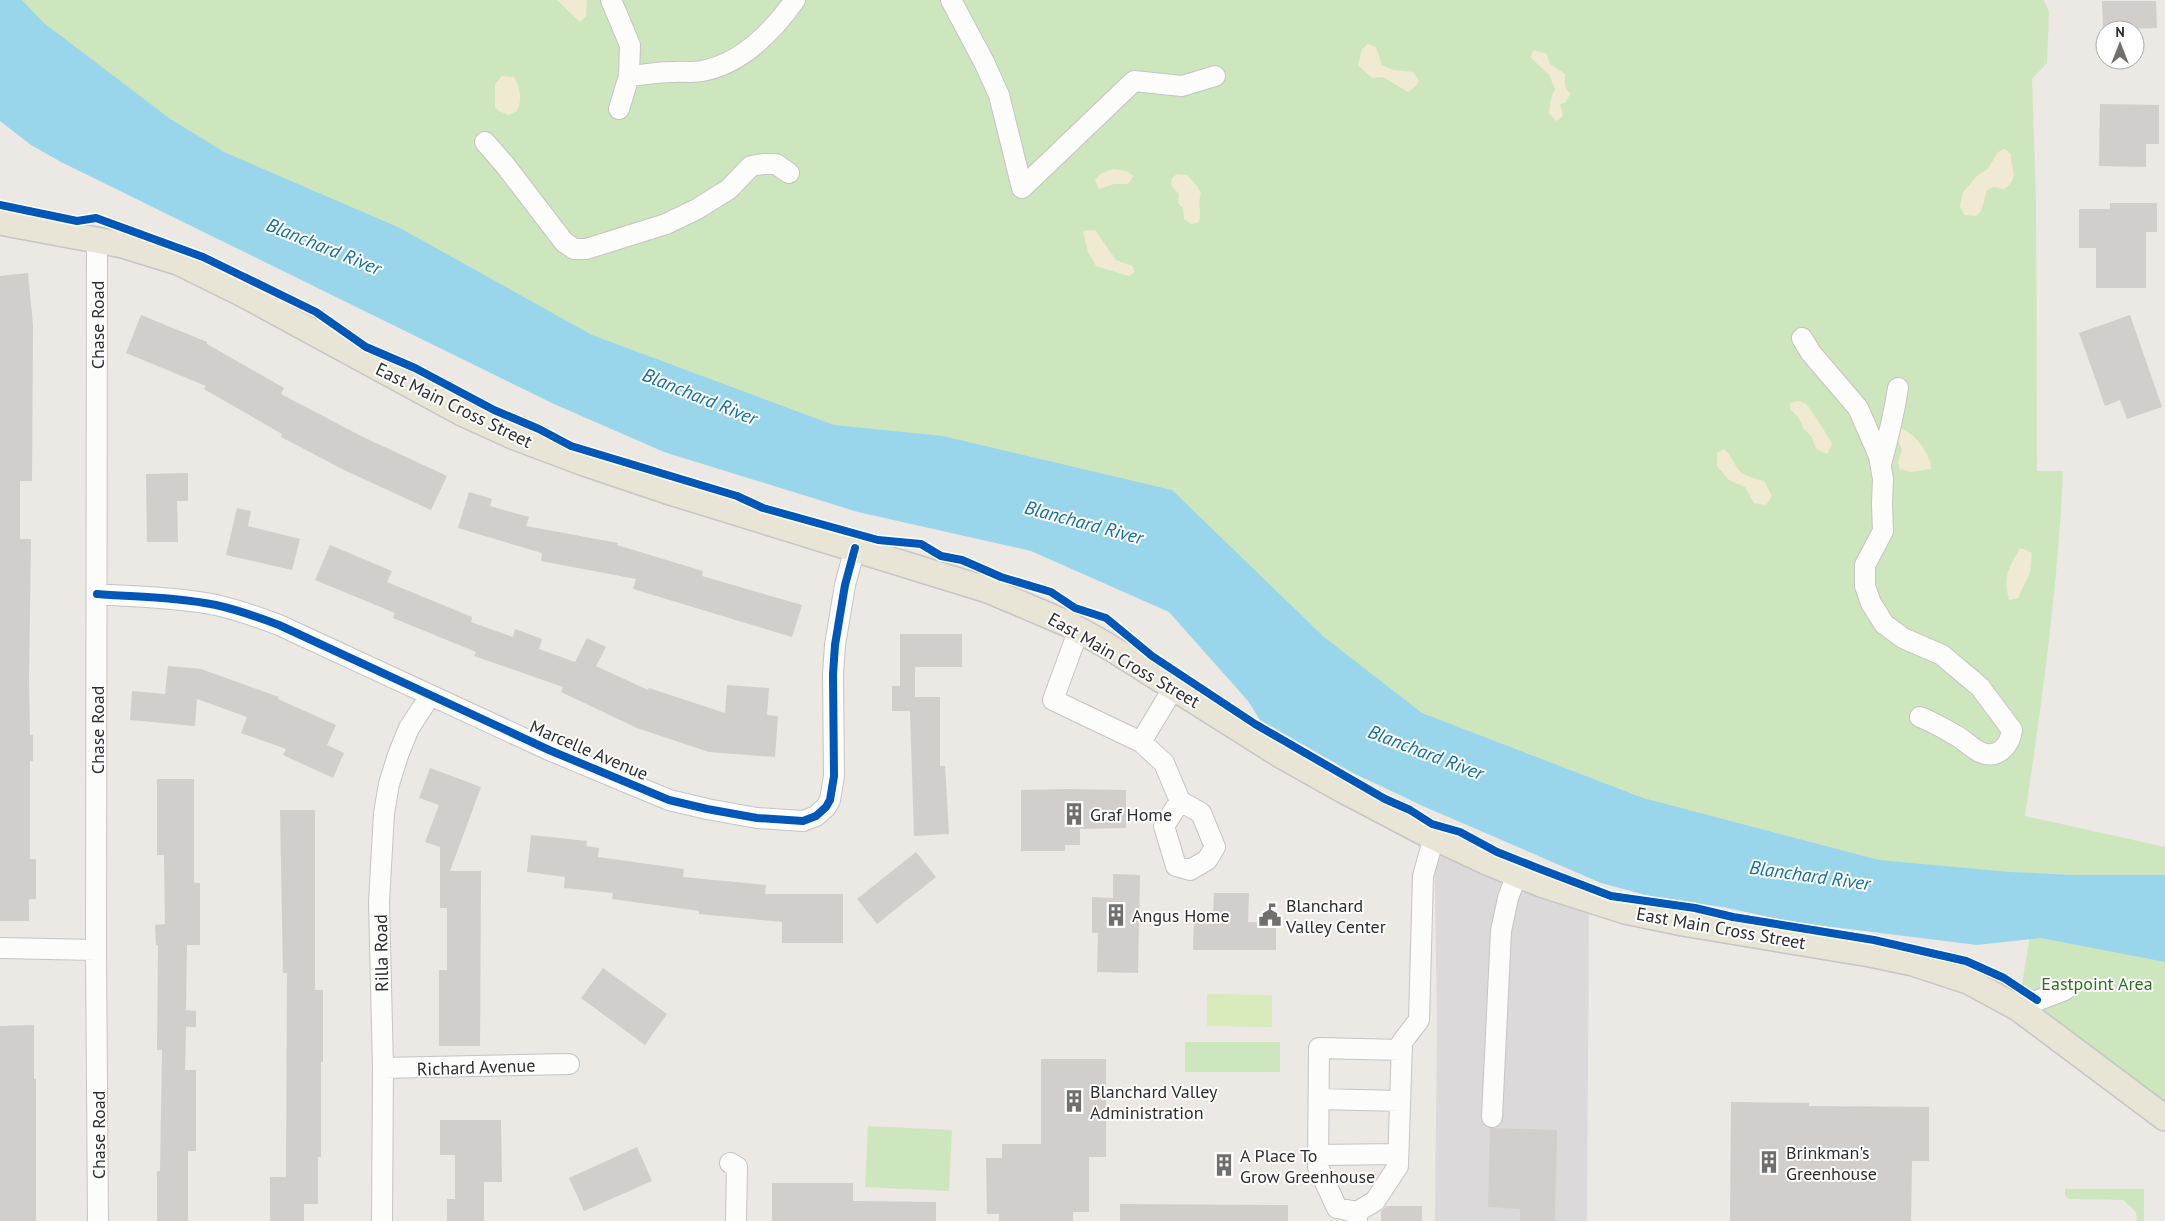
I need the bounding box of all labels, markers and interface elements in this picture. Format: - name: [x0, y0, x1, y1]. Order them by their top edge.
- north arrow: [2095, 20, 2145, 70]
- text: N: [2115, 23, 2125, 41]
- water label: Blanchard River: [263, 212, 387, 281]
- street label: Chase Road: [86, 281, 109, 369]
- street label: East Main Cross Street: [372, 357, 536, 453]
- water label: Blanchard River: [639, 362, 763, 431]
- water label: Blanchard River: [1022, 495, 1148, 550]
- street label: East Main Cross Street: [1044, 607, 1204, 713]
- street label: Chase Road: [86, 686, 109, 774]
- street label: Marcelle Avenue: [526, 715, 652, 785]
- water label: Blanchard River: [1365, 719, 1489, 786]
- building icon: Graf Home: [1061, 801, 1087, 827]
- place label: Graf Home: [1090, 803, 1172, 826]
- water label: Blanchard River: [1748, 855, 1874, 896]
- place label: Blanchard Valley Center: [1285, 894, 1386, 938]
- building icon: Angus Home: [1103, 902, 1129, 928]
- public building icon: Blanchard Valley Center: [1257, 902, 1283, 928]
- street label: East Main Cross Street: [1635, 902, 1807, 954]
- place label: Angus Home: [1132, 904, 1230, 927]
- street label: Rilla Road: [369, 914, 393, 992]
- park label: Eastpoint Area: [2041, 972, 2153, 995]
- street label: Richard Avenue: [416, 1053, 536, 1081]
- place label: Blanchard Valley Administration: [1090, 1080, 1218, 1124]
- building icon: Blanchard Valley Administration: [1061, 1088, 1087, 1114]
- street label: Chase Road: [87, 1091, 110, 1179]
- place label: Brinkman's Greenhouse: [1786, 1141, 1877, 1185]
- place label: A Place To Grow Greenhouse: [1240, 1144, 1375, 1188]
- building icon: Brinkman's Greenhouse: [1756, 1149, 1782, 1175]
- building icon: A Place To Grow Greenhouse: [1211, 1152, 1237, 1178]

